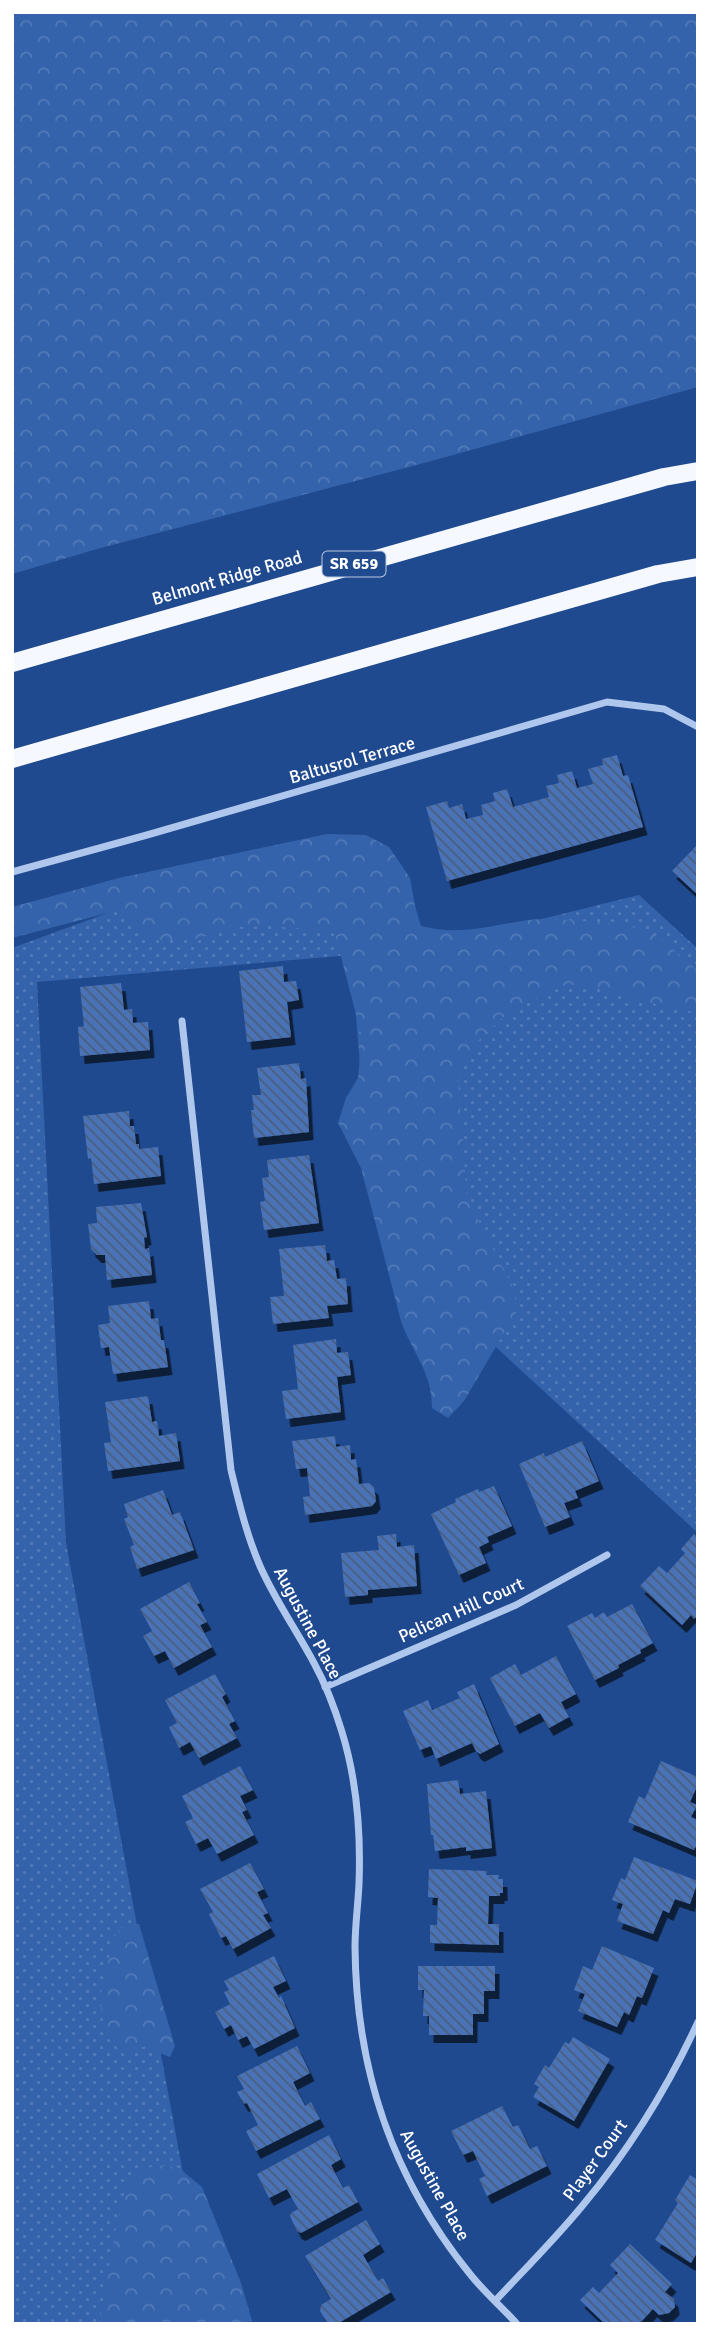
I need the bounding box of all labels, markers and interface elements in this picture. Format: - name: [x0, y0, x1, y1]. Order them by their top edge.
- street label: Belmont Ridge Road: [149, 546, 305, 610]
- road number: SR 659: [322, 552, 386, 576]
- street label: Baltusrol Terrace: [287, 732, 417, 788]
- street label: Augustine Place: [269, 1563, 347, 1683]
- street label: Pelican Hill Court: [395, 1573, 527, 1647]
- street label: Player Court: [558, 2115, 632, 2205]
- street label: Augustine Place: [395, 2125, 475, 2245]

